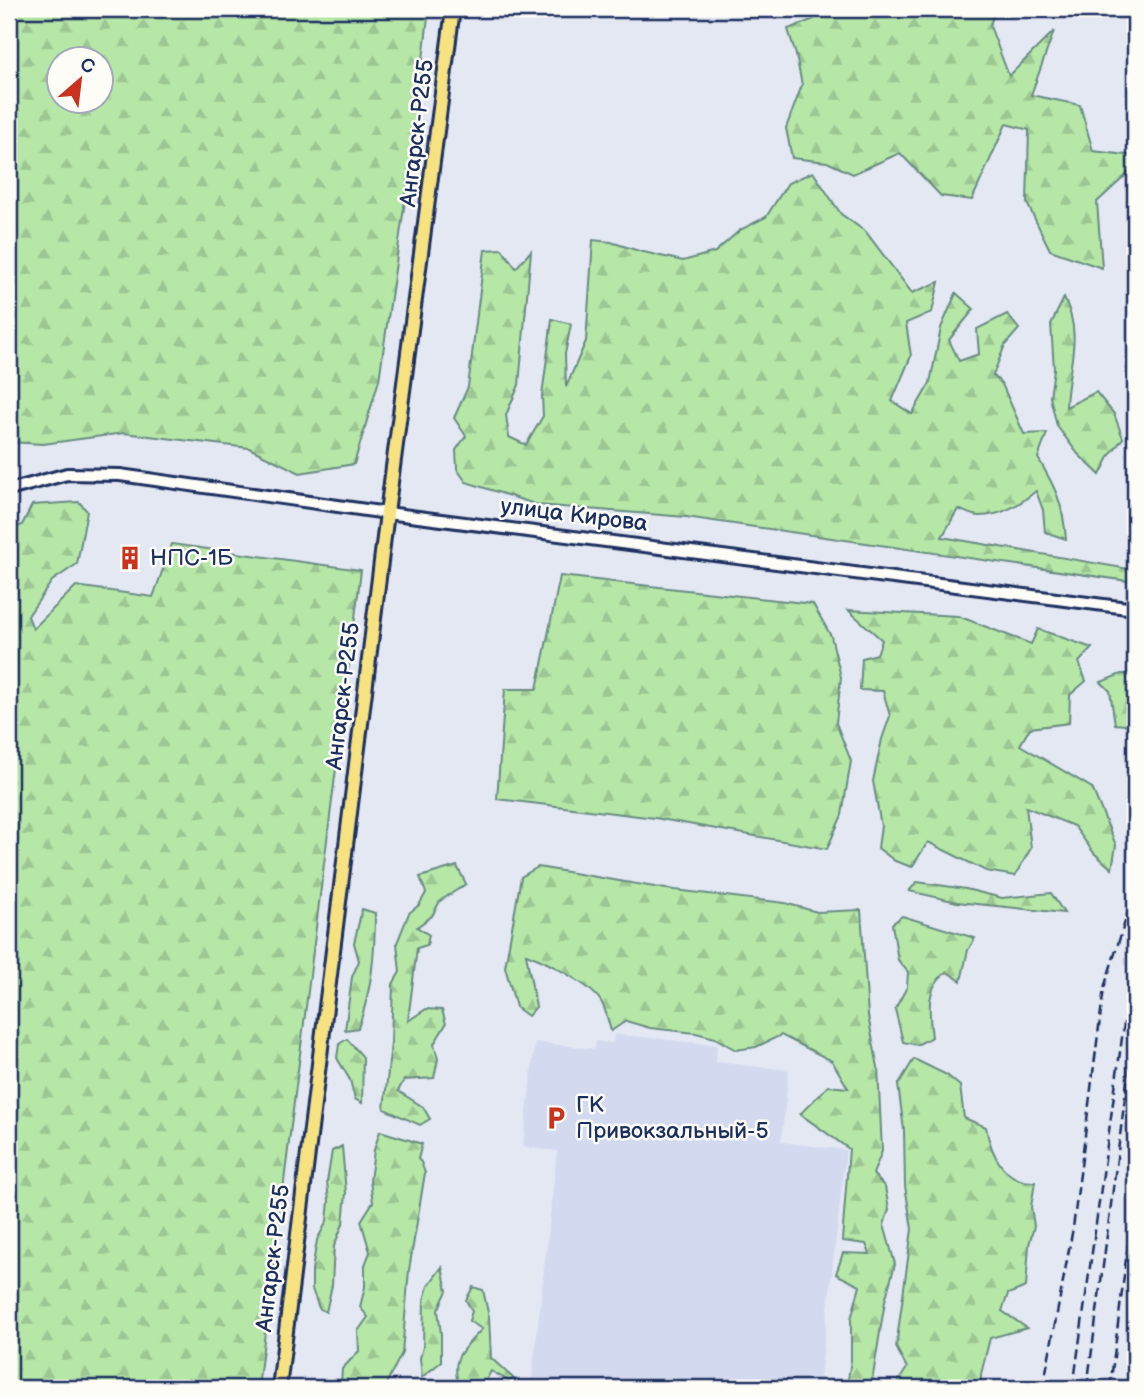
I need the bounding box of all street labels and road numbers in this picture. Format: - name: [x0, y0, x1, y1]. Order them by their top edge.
- street label: Ангарск-Р255: [394, 58, 440, 209]
- street label: улица Кирова: [499, 492, 650, 538]
- street label: Ангарск-Р255: [320, 621, 366, 772]
- street label: Ангарск-Р255: [250, 1183, 296, 1334]

